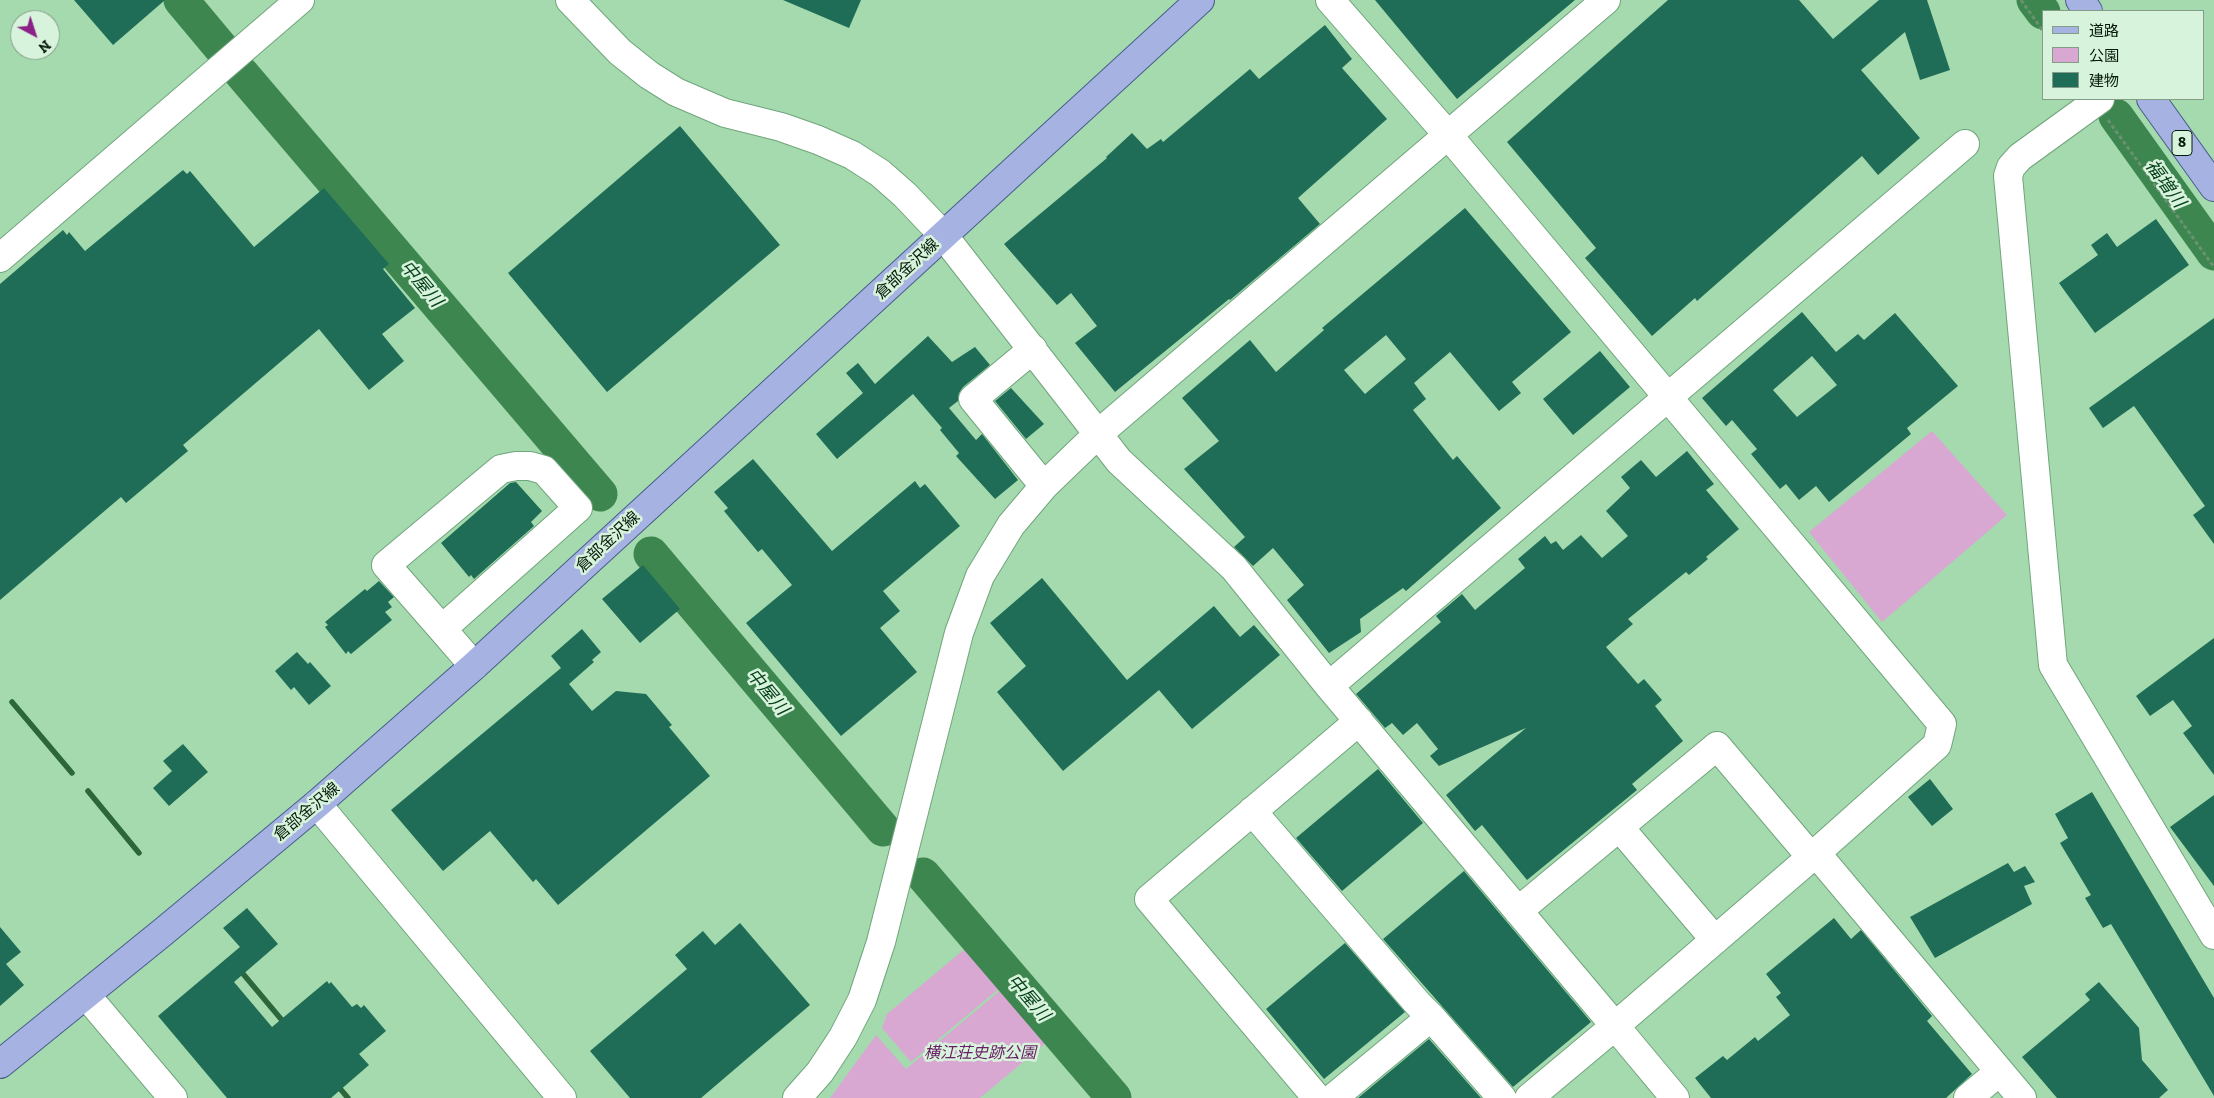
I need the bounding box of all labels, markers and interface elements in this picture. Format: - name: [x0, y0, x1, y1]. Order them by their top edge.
- north arrow: [10, 10, 60, 60]
- legend: [2042, 10, 2204, 100]
- text: 道路: [2089, 22, 2119, 40]
- text: N: [35, 36, 54, 56]
- text: 公園: [2089, 47, 2119, 65]
- text: 建物: [2089, 72, 2119, 90]
- road number: 8: [2172, 130, 2192, 156]
- water label: 福増川: [2140, 156, 2190, 212]
- street label: 倉部金沢線: [871, 235, 943, 303]
- water label: 中屋川: [395, 256, 447, 312]
- street label: 倉部金沢線: [572, 508, 644, 576]
- water label: 中屋川: [741, 664, 793, 720]
- street label: 倉部金沢線: [270, 779, 344, 845]
- water label: 中屋川: [1002, 971, 1054, 1025]
- park label: 横江荘史跡公園: [924, 1043, 1036, 1063]

